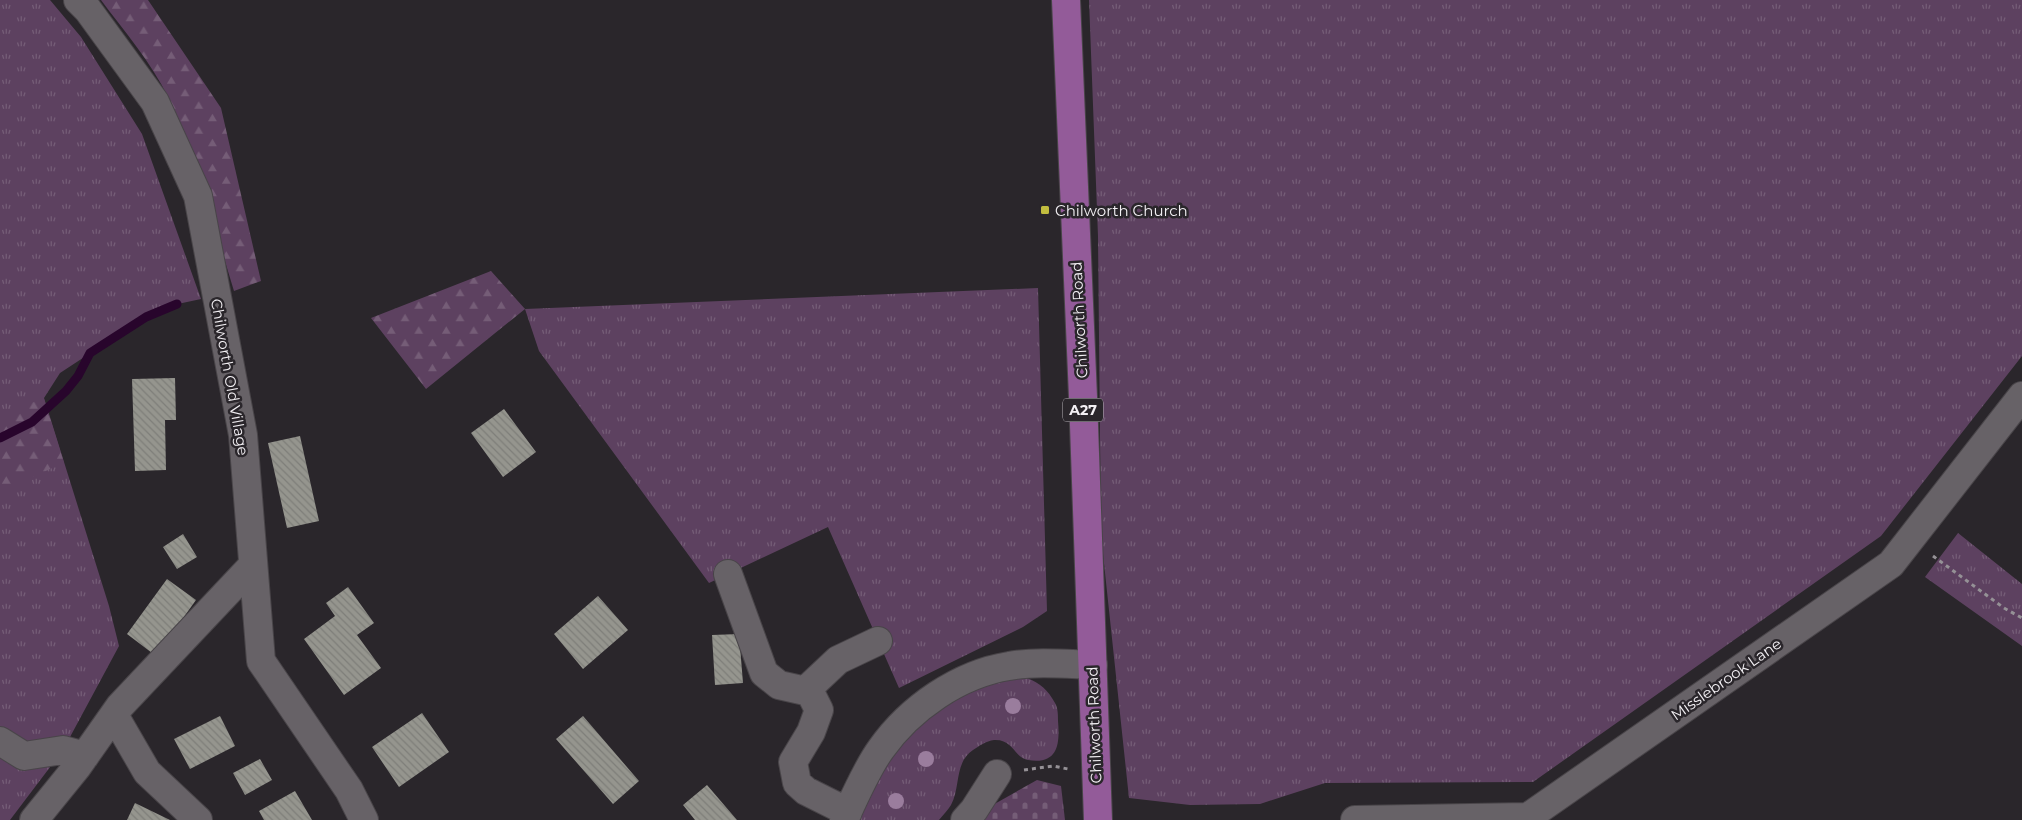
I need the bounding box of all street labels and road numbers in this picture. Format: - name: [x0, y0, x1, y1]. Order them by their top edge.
- street label: Chilworth Road: [1066, 261, 1092, 379]
- street label: Chilworth Old Village: [207, 297, 253, 457]
- road number: A27: [1063, 398, 1103, 422]
- street label: Misslebrook Lane: [1667, 634, 1785, 724]
- street label: Chilworth Road: [1082, 666, 1106, 784]

